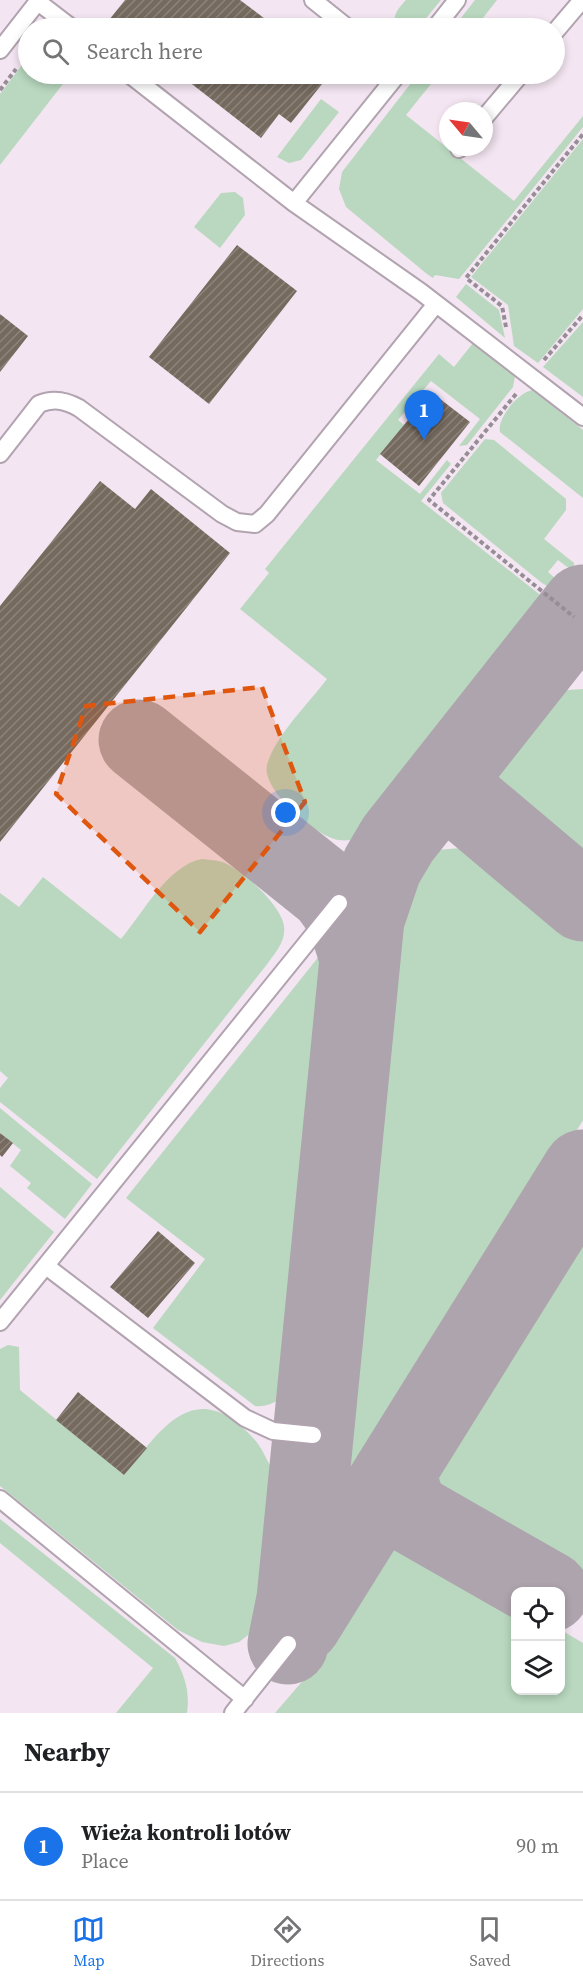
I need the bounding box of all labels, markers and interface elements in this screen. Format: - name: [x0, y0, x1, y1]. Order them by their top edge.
- search box: [18, 18, 565, 84]
- icon: search: [39, 35, 72, 68]
- text: Search here: [87, 36, 203, 66]
- north arrow: [439, 102, 493, 156]
- pin: 1: [404, 390, 444, 440]
- your location: [271, 798, 300, 827]
- map controls: [511, 1587, 565, 1695]
- button: locate: [511, 1587, 565, 1641]
- button: layers: [511, 1641, 565, 1695]
- text: Nearby: [24, 1734, 110, 1770]
- text: Wieża kontroli lotów: [81, 1817, 291, 1847]
- text: 1: [38, 1832, 49, 1860]
- text: 90 m: [516, 1832, 559, 1860]
- text: Place: [81, 1847, 129, 1875]
- tab: Map: [72, 1913, 105, 1971]
- tab: Directions: [250, 1913, 325, 1971]
- tab: Saved: [469, 1913, 511, 1971]

